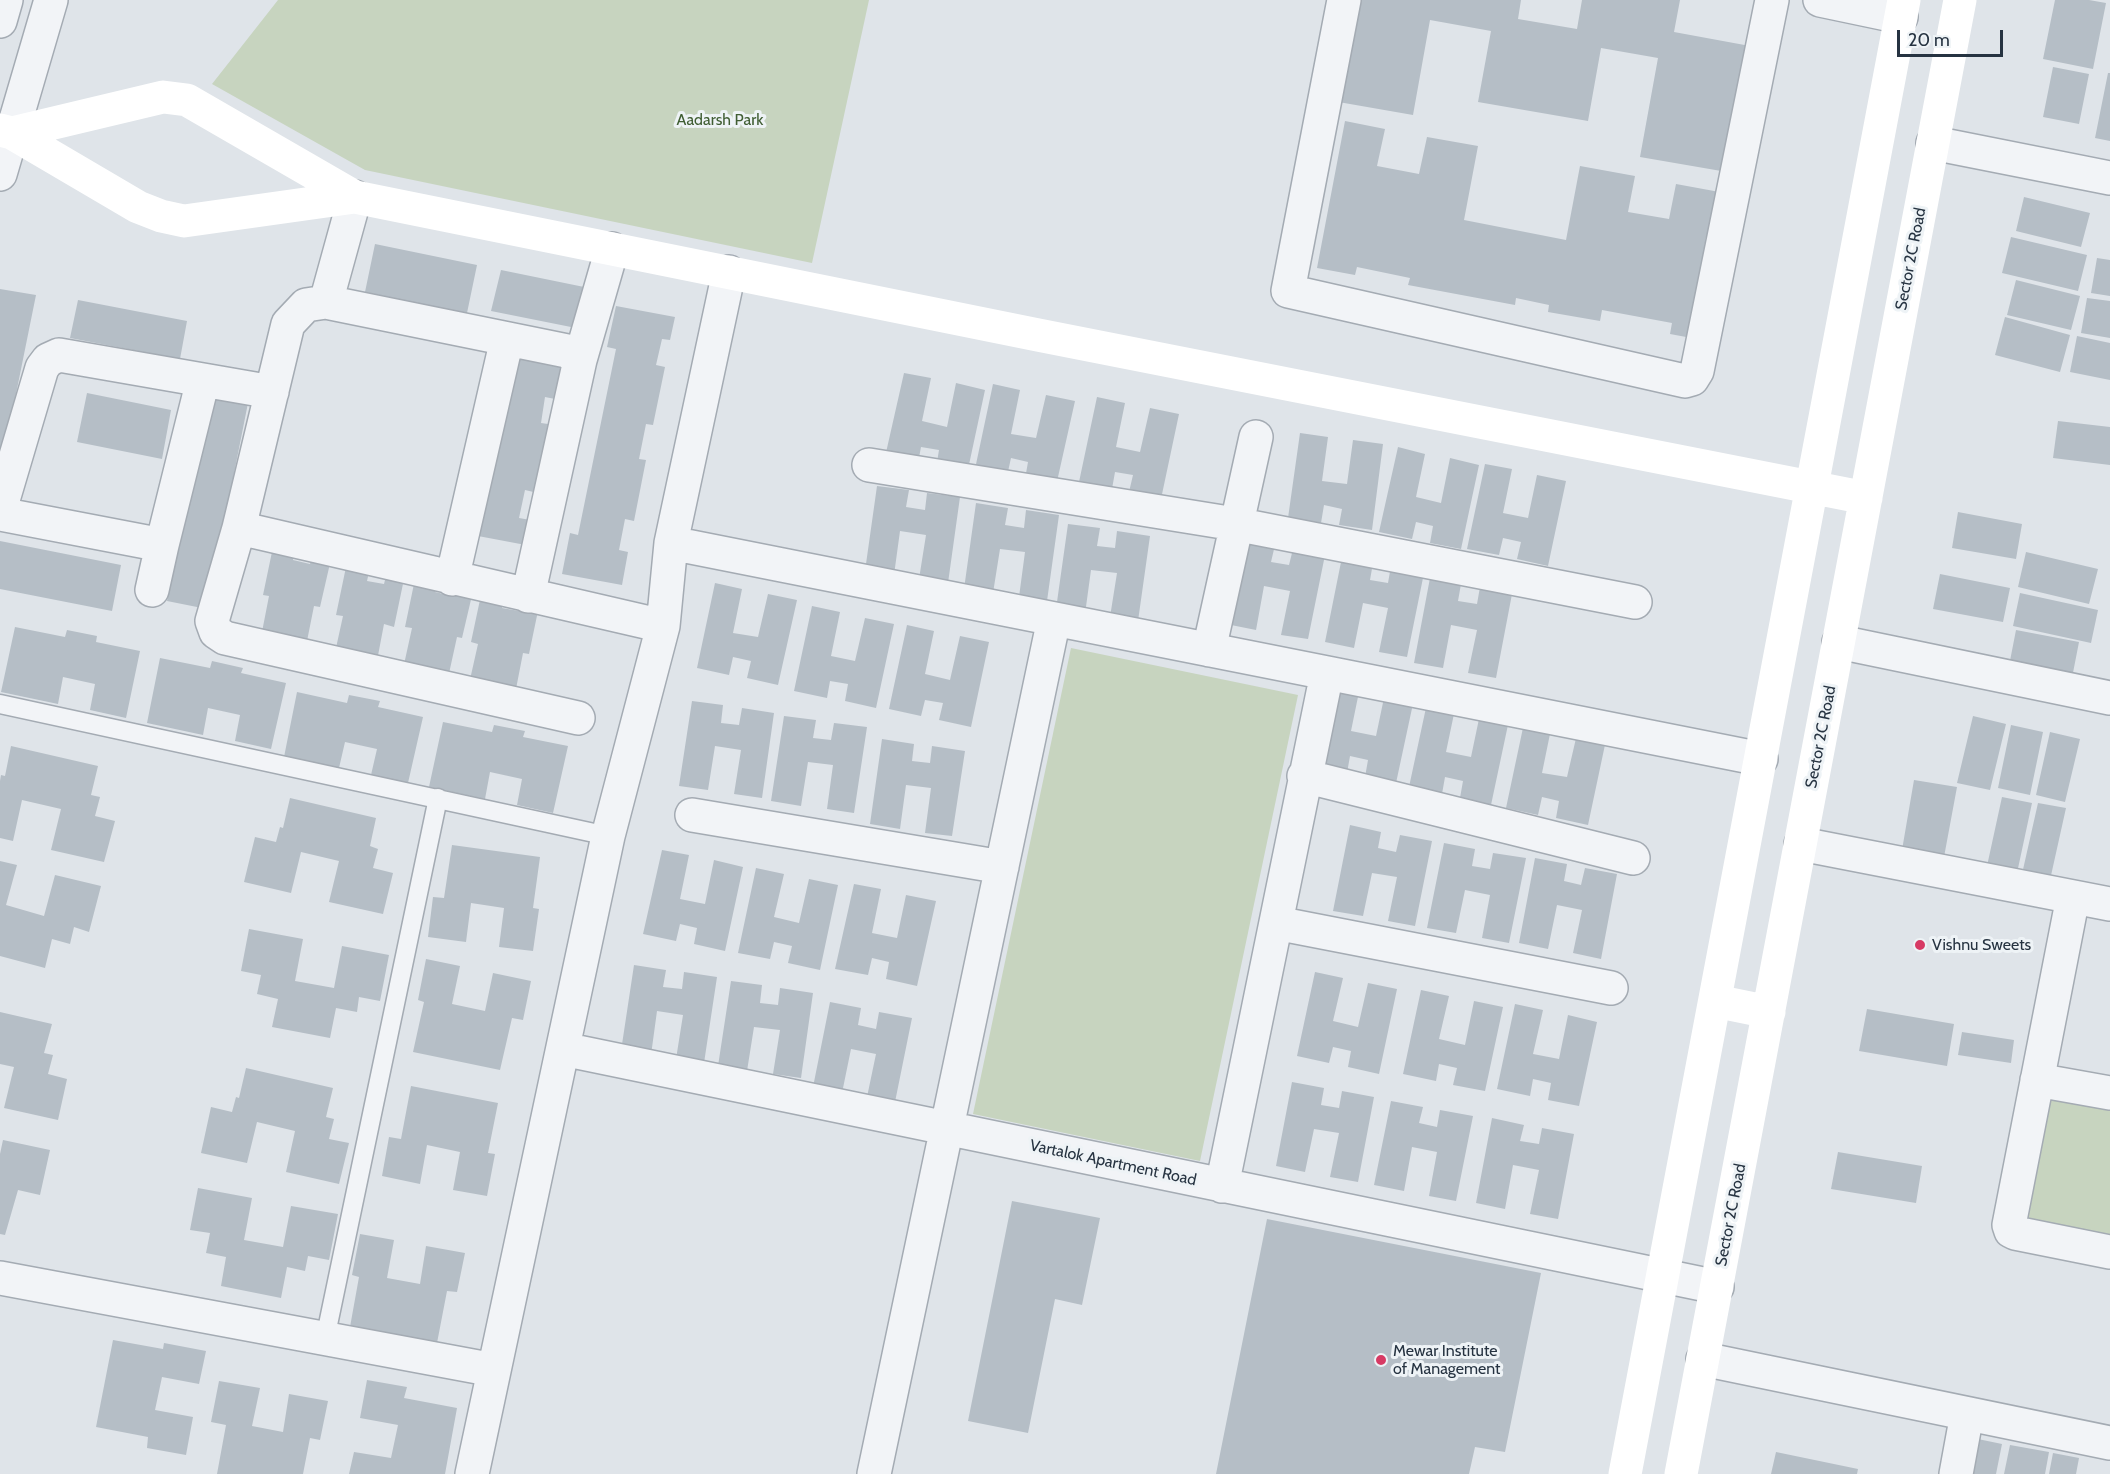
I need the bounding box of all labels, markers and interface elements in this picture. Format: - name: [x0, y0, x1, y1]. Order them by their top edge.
- scale bar: [1900, 18, 2006, 56]
- text: 20 m: [1908, 29, 1950, 51]
- park label: Aadarsh Park: [677, 110, 763, 130]
- street label: Sector 2C Road: [1892, 206, 1930, 312]
- street label: Sector 2C Road: [1802, 684, 1840, 790]
- place label: Vishnu Sweets: [1932, 935, 2031, 955]
- marker: Vishnu Sweets: [1913, 938, 1927, 952]
- street label: Vartalok Apartment Road: [1028, 1136, 1198, 1190]
- street label: Sector 2C Road: [1712, 1162, 1750, 1268]
- place label: Mewar Institute of Management: [1393, 1341, 1500, 1379]
- marker: Mewar Institute of Management: [1374, 1353, 1388, 1367]

